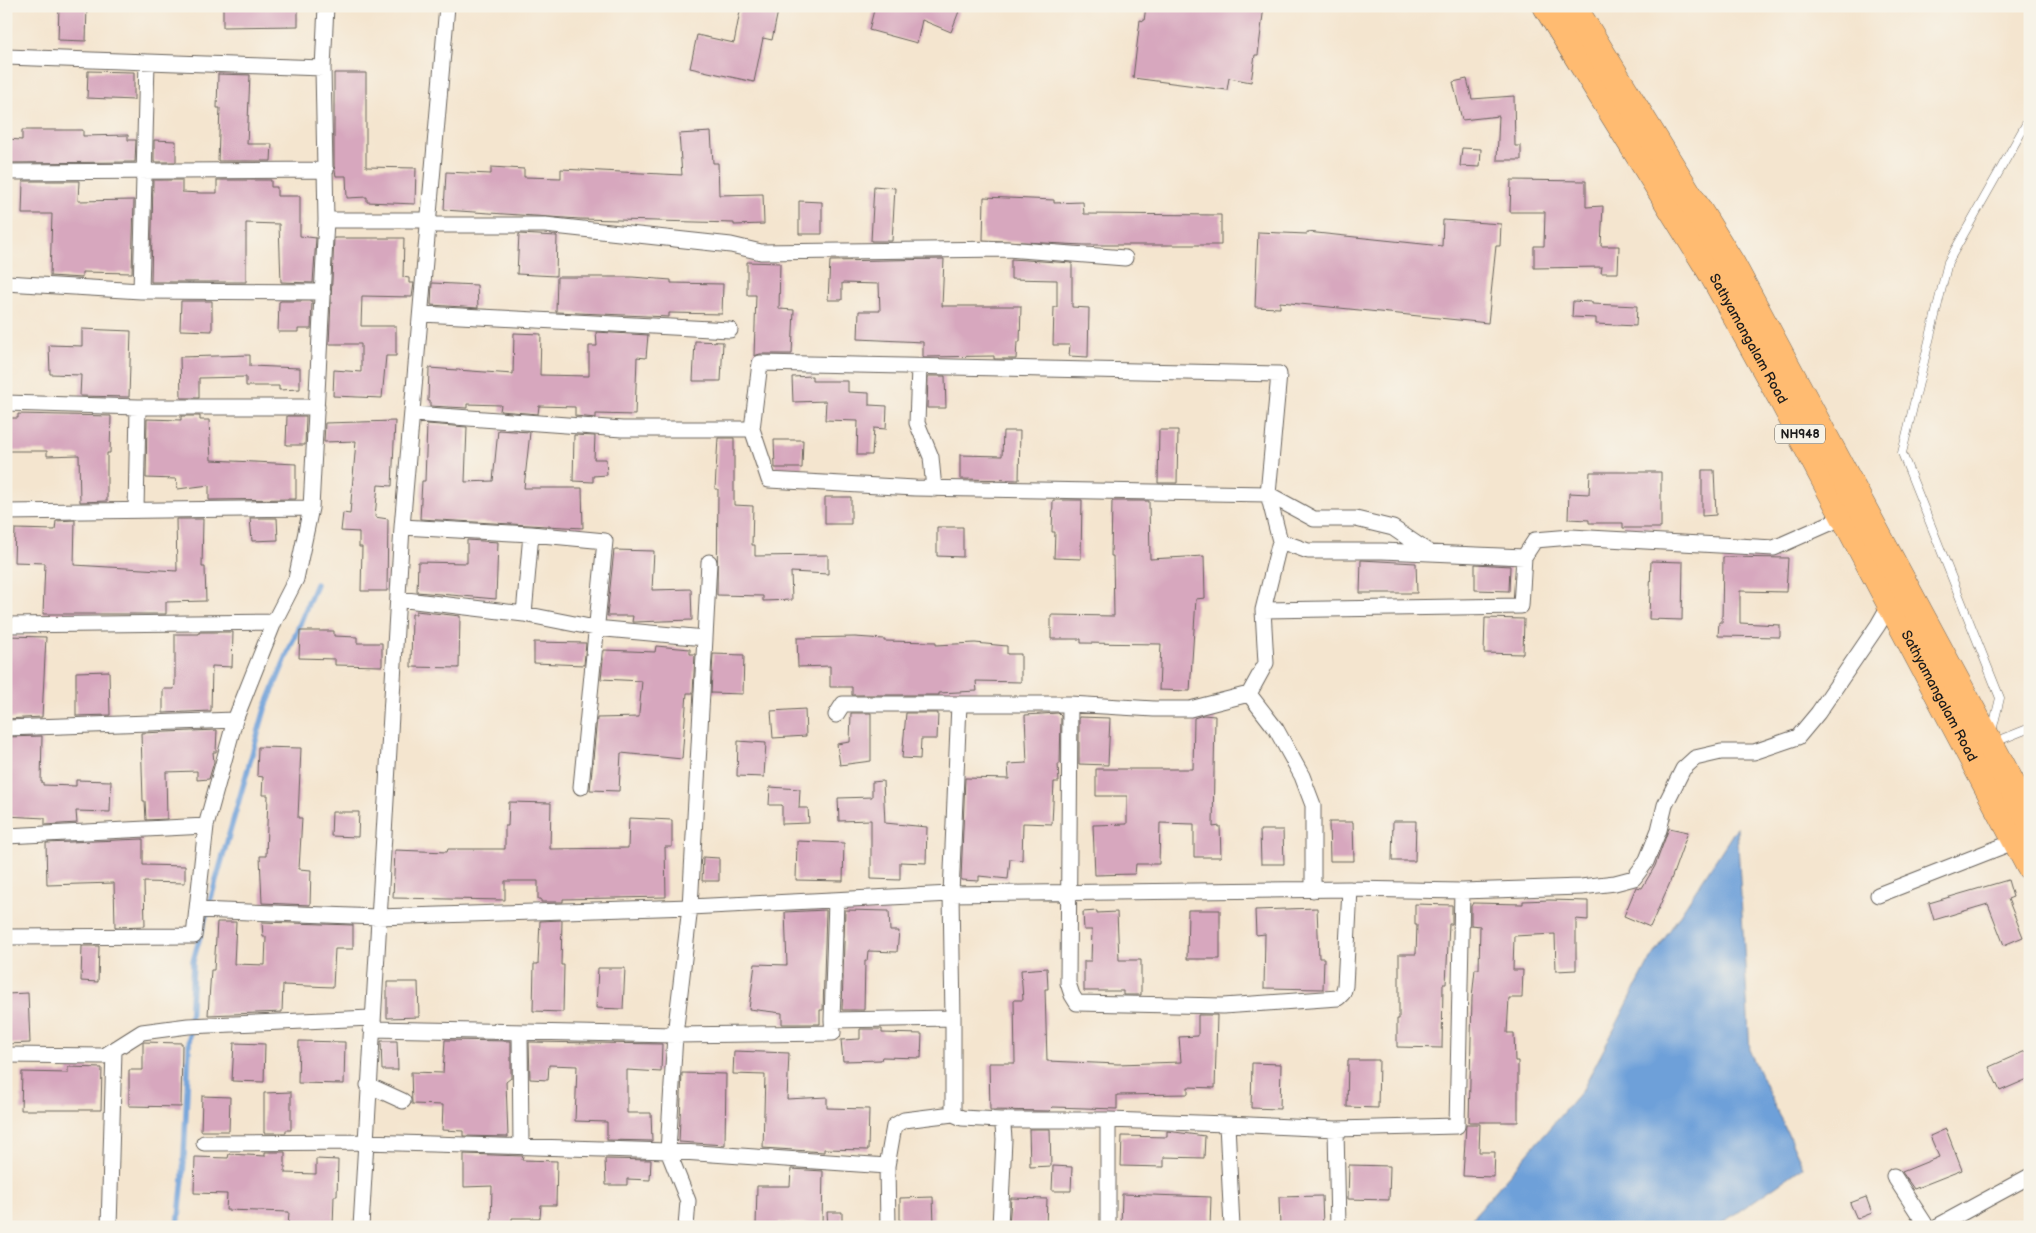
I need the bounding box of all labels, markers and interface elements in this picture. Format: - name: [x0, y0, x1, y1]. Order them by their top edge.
- street label: Sathyamangalam Road: [1705, 271, 1791, 407]
- road number: NH948: [1775, 424, 1825, 444]
- street label: Sathyamangalam Road: [1898, 627, 1981, 764]

